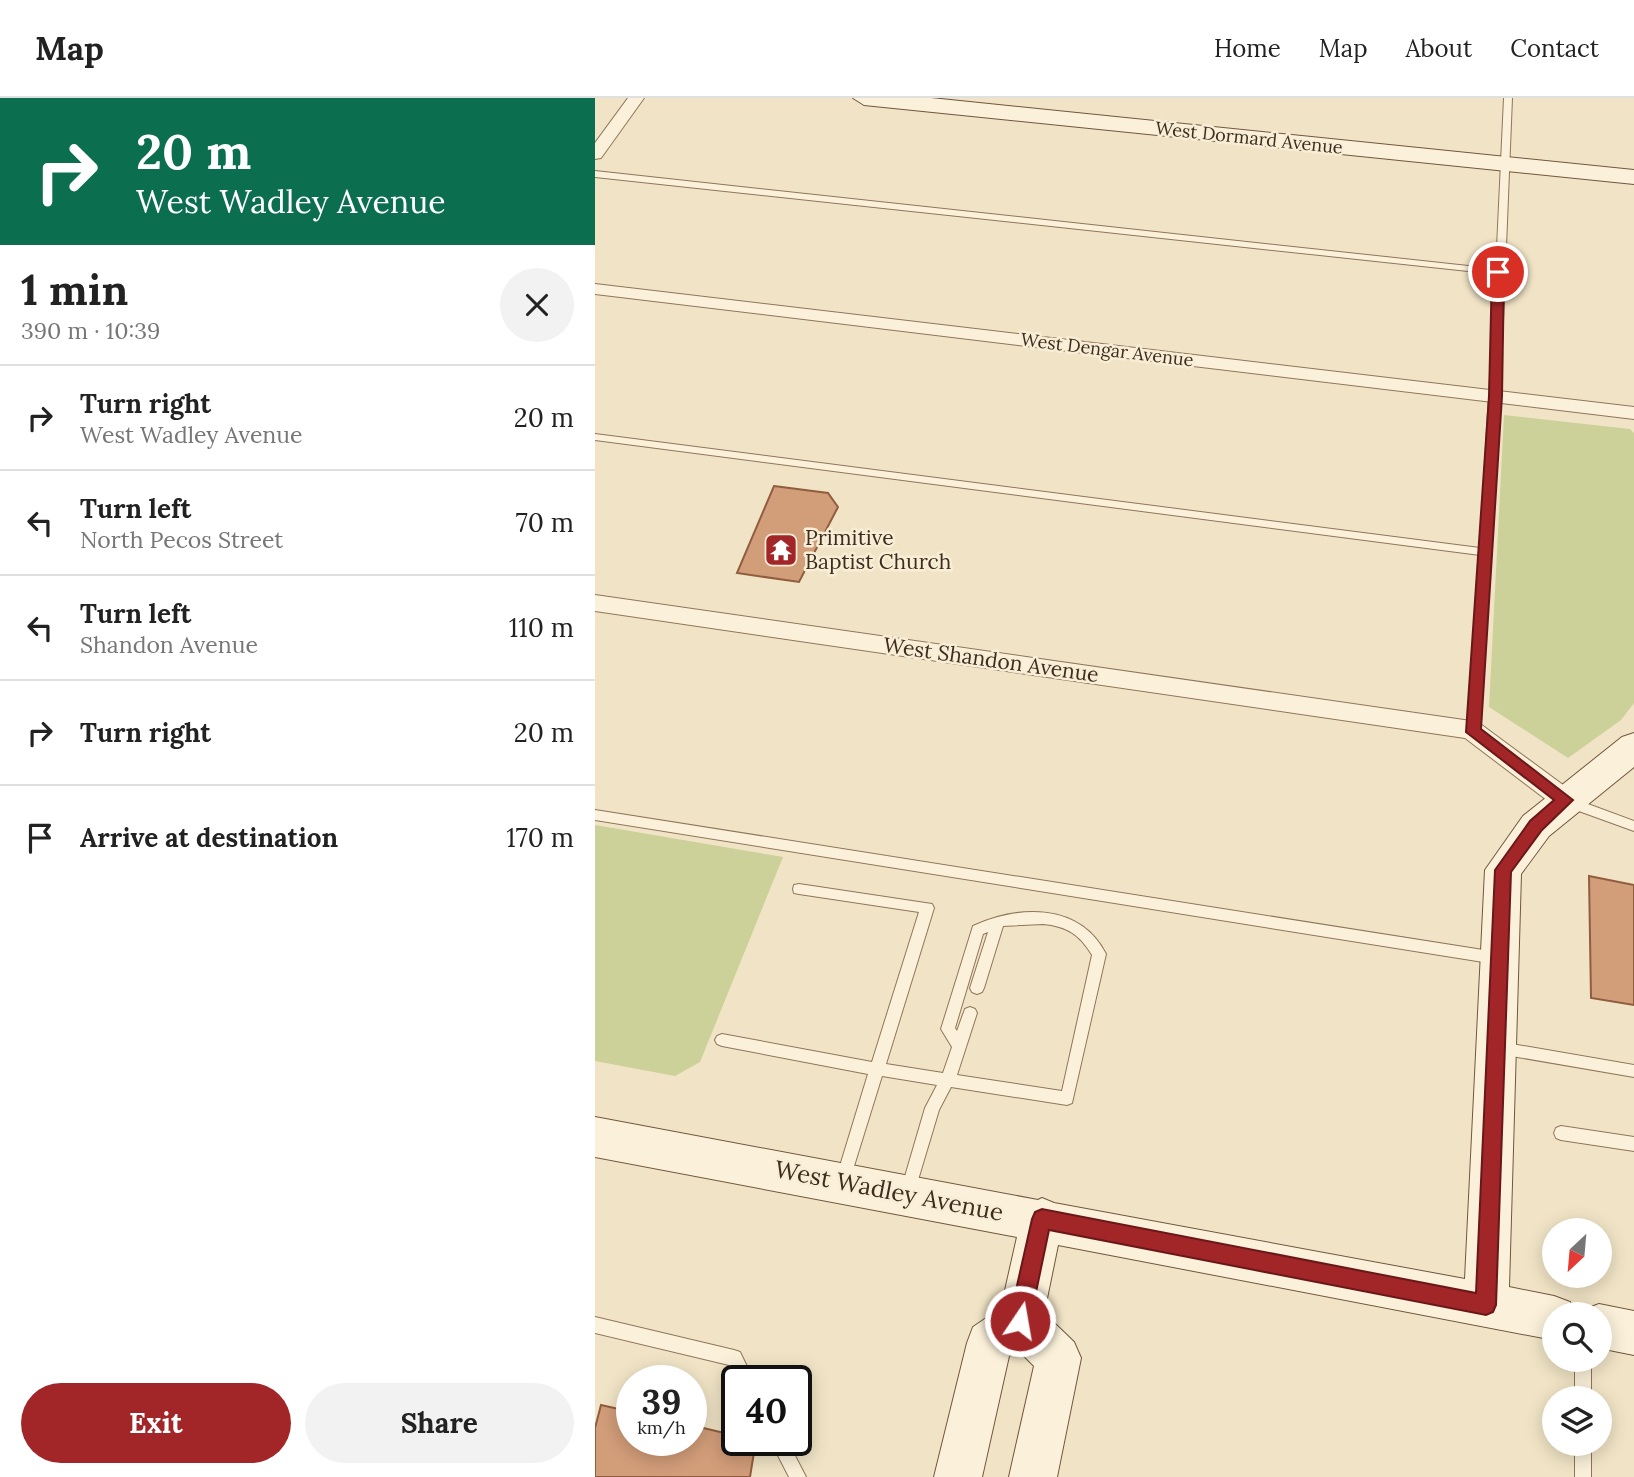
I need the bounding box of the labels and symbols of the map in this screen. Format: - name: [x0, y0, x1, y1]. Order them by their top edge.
- street label: West Dormard Avenue: [1154, 116, 1344, 159]
- pin: [1468, 242, 1528, 302]
- street label: West Dengar Avenue: [1019, 327, 1195, 372]
- place label: Primitive Baptist Church: [805, 524, 951, 575]
- temple icon: Primitive Baptist Church: [762, 531, 800, 569]
- street label: West Shandon Avenue: [882, 631, 1101, 688]
- street label: West Wadley Avenue: [772, 1153, 1006, 1228]
- north arrow: [1542, 1218, 1612, 1288]
- position arrow: [983, 1284, 1057, 1358]
- speed limit sign: 40: [721, 1365, 812, 1456]

